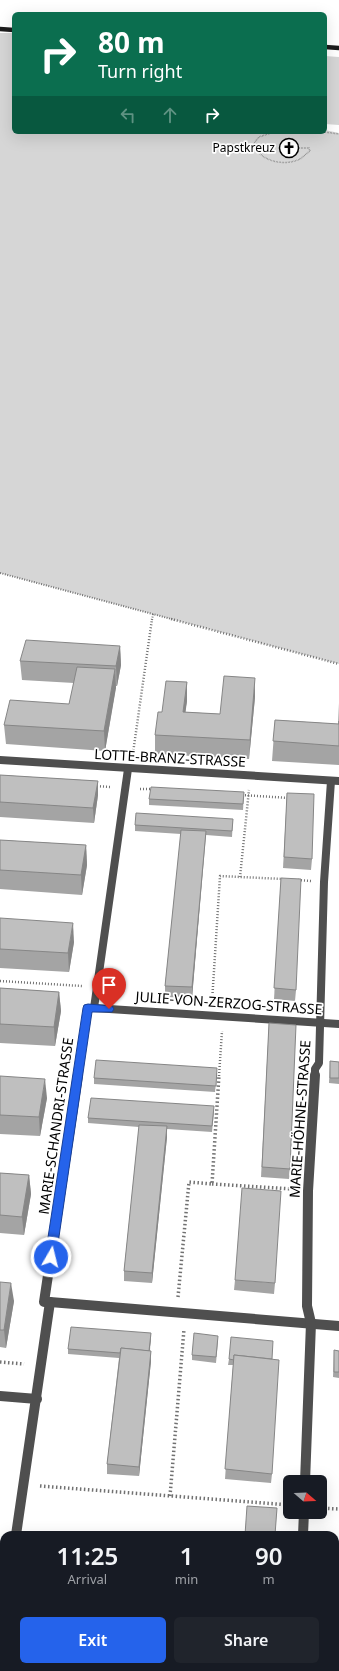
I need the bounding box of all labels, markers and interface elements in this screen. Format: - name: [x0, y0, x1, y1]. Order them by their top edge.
- text: 80 m: [98, 23, 165, 61]
- icon: right: [32, 28, 84, 80]
- text: Turn right: [98, 59, 182, 83]
- icon: left: [117, 104, 139, 126]
- icon: ahead: [159, 104, 181, 126]
- icon: right: [201, 104, 223, 126]
- church icon: Papstkreuz: [278, 137, 300, 159]
- place label: Papstkreuz: [213, 139, 275, 156]
- street label: LOTTE-BRANZ-STRASSE: [94, 744, 246, 771]
- pin: [92, 968, 126, 1009]
- icon: arrive: [98, 974, 120, 996]
- street label: JULIE-VON-ZERZOG-STRASSE: [133, 986, 323, 1019]
- street label: MARIE-SCHANDRI-STRASSE: [34, 1036, 77, 1216]
- street label: MARIE-HÖHNE-STRASSE: [285, 1039, 314, 1199]
- position arrow: [30, 1236, 72, 1278]
- north arrow: [283, 1475, 327, 1519]
- map controls: [283, 1475, 327, 1519]
- text: 11:25: [57, 1539, 118, 1572]
- text: 1: [180, 1539, 193, 1572]
- text: 90: [255, 1539, 282, 1572]
- text: Arrival: [68, 1570, 107, 1588]
- text: min: [175, 1570, 198, 1588]
- text: m: [263, 1570, 275, 1588]
- button: Exit: [20, 1617, 166, 1663]
- button: Share: [174, 1617, 319, 1663]

